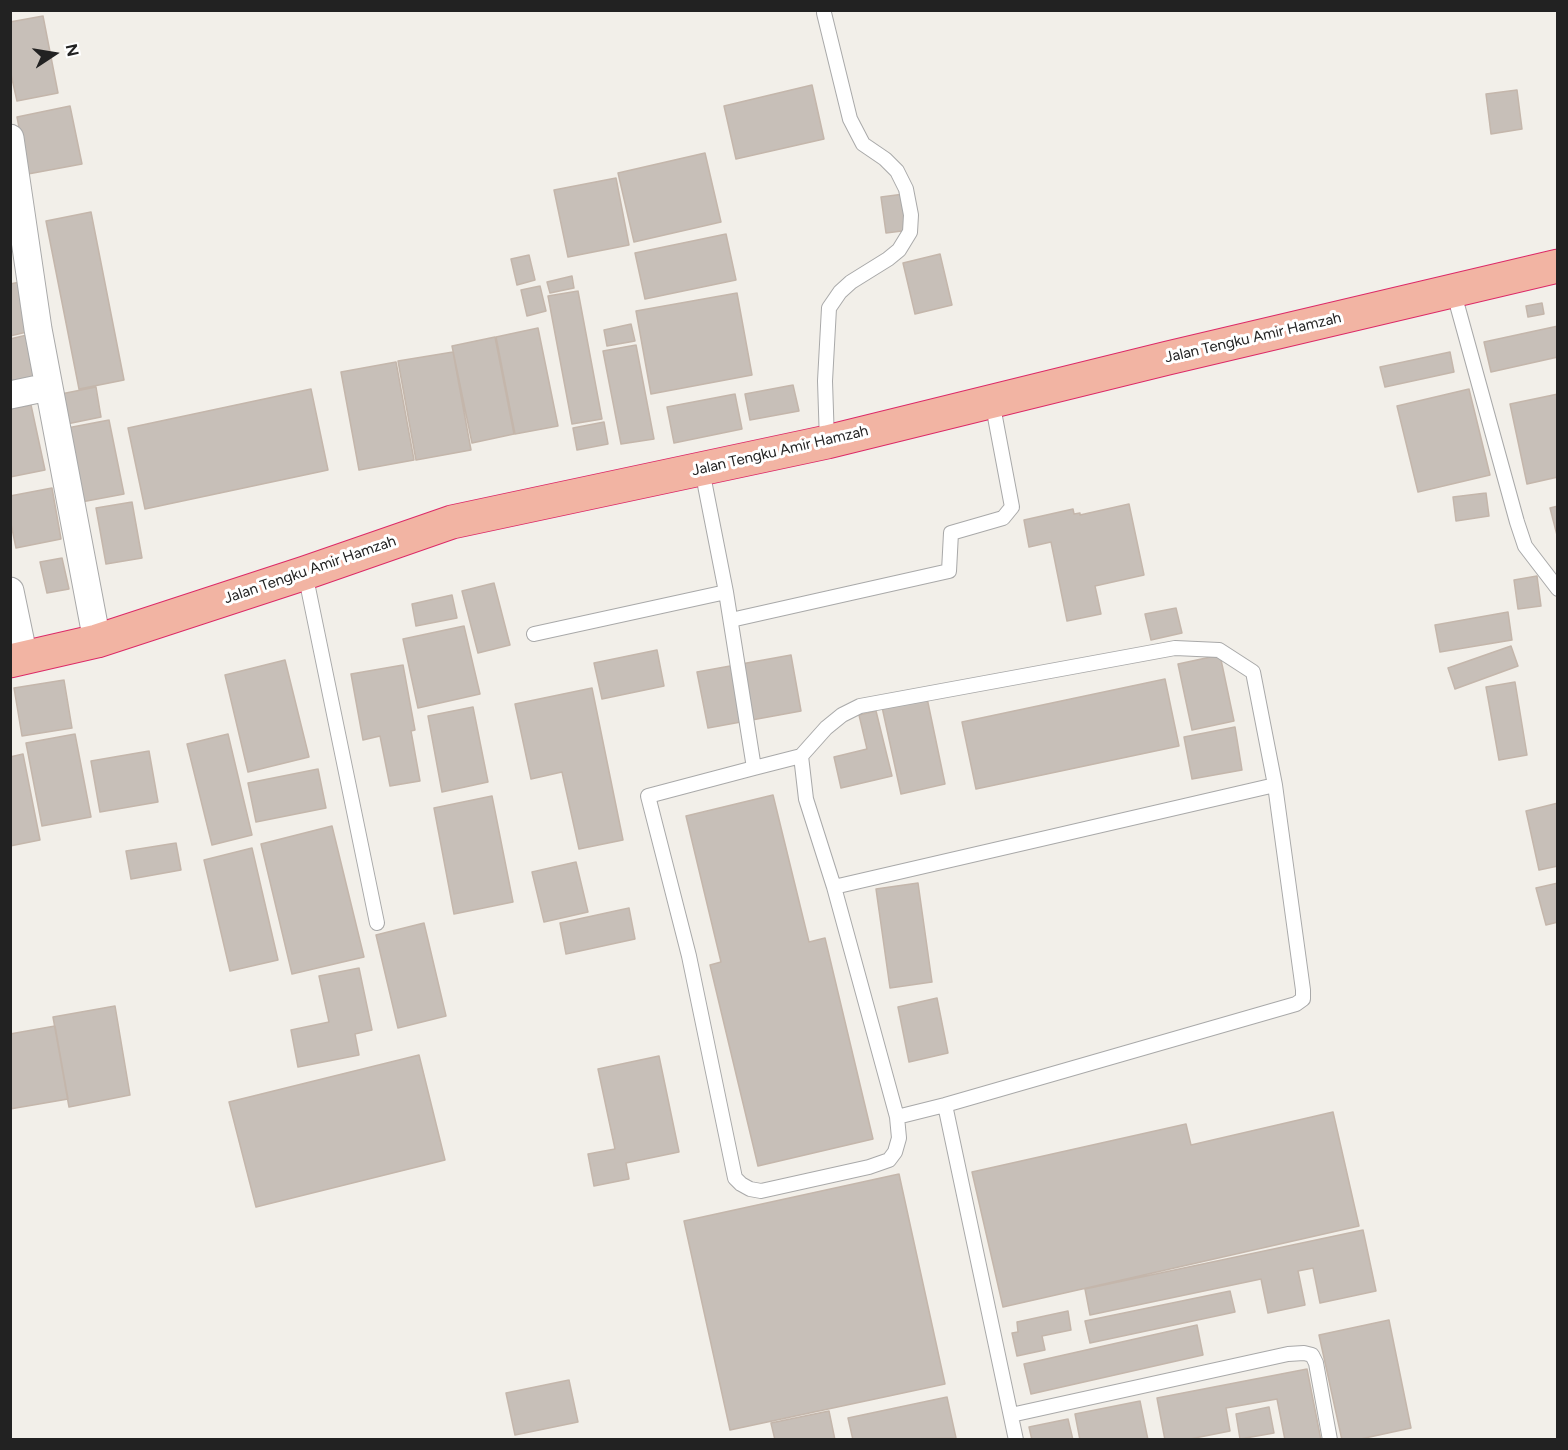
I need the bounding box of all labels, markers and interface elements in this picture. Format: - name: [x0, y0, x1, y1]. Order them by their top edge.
- north arrow: [24, 24, 84, 84]
- text: N: [62, 42, 83, 58]
- street label: Jalan Tengku Amir Hamzah: [1163, 309, 1343, 367]
- street label: Jalan Tengku Amir Hamzah: [690, 422, 870, 480]
- street label: Jalan Tengku Amir Hamzah: [222, 532, 398, 608]

